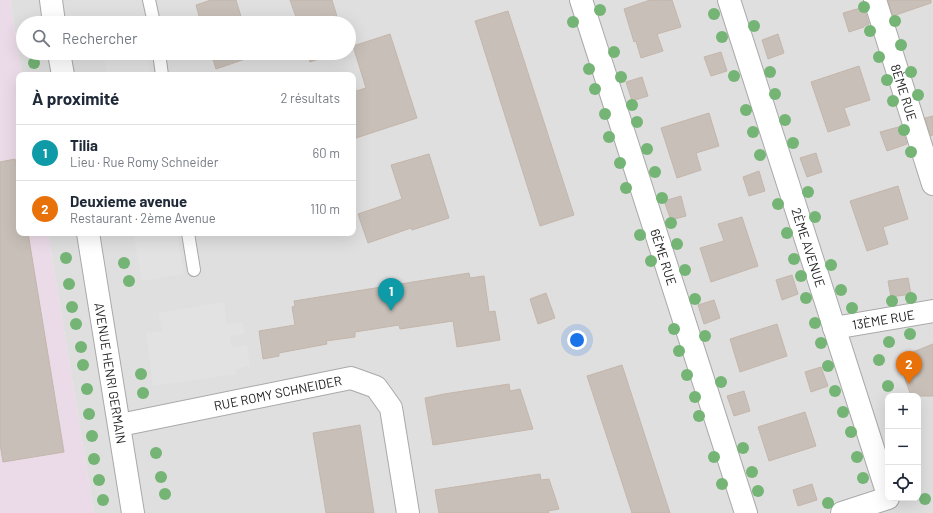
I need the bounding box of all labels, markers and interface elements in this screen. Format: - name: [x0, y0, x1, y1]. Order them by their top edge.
- search box: [16, 16, 356, 60]
- icon: search: [30, 27, 52, 49]
- text: Rechercher: [62, 29, 138, 47]
- street label: 8ÈME RUE: [888, 62, 921, 123]
- text: À proximité: [32, 88, 119, 108]
- text: 2 résultats: [280, 90, 340, 106]
- text: Tilia: [70, 136, 98, 154]
- text: 1: [43, 145, 47, 161]
- text: 60 m: [313, 145, 340, 161]
- text: Lieu · Rue Romy Schneider: [70, 154, 219, 170]
- text: Deuxieme avenue: [70, 192, 187, 210]
- text: 2: [41, 201, 49, 217]
- text: 110 m: [310, 201, 340, 217]
- street label: 2ÈME AVENUE: [788, 206, 829, 289]
- text: Restaurant · 2ème Avenue: [70, 210, 216, 226]
- street label: 6ÈME RUE: [647, 227, 680, 288]
- pin: 1: [378, 278, 404, 311]
- street label: AVENUE HENRI GERMAIN: [91, 301, 130, 445]
- street label: 13ÈME RUE: [851, 306, 916, 333]
- your location: [567, 330, 587, 350]
- pin: 2: [896, 351, 922, 384]
- street label: RUE ROMY SCHNEIDER: [212, 372, 343, 414]
- map controls: [885, 393, 921, 501]
- button: +: [885, 393, 921, 429]
- button: −: [885, 429, 921, 465]
- button: locate: [885, 465, 921, 501]

